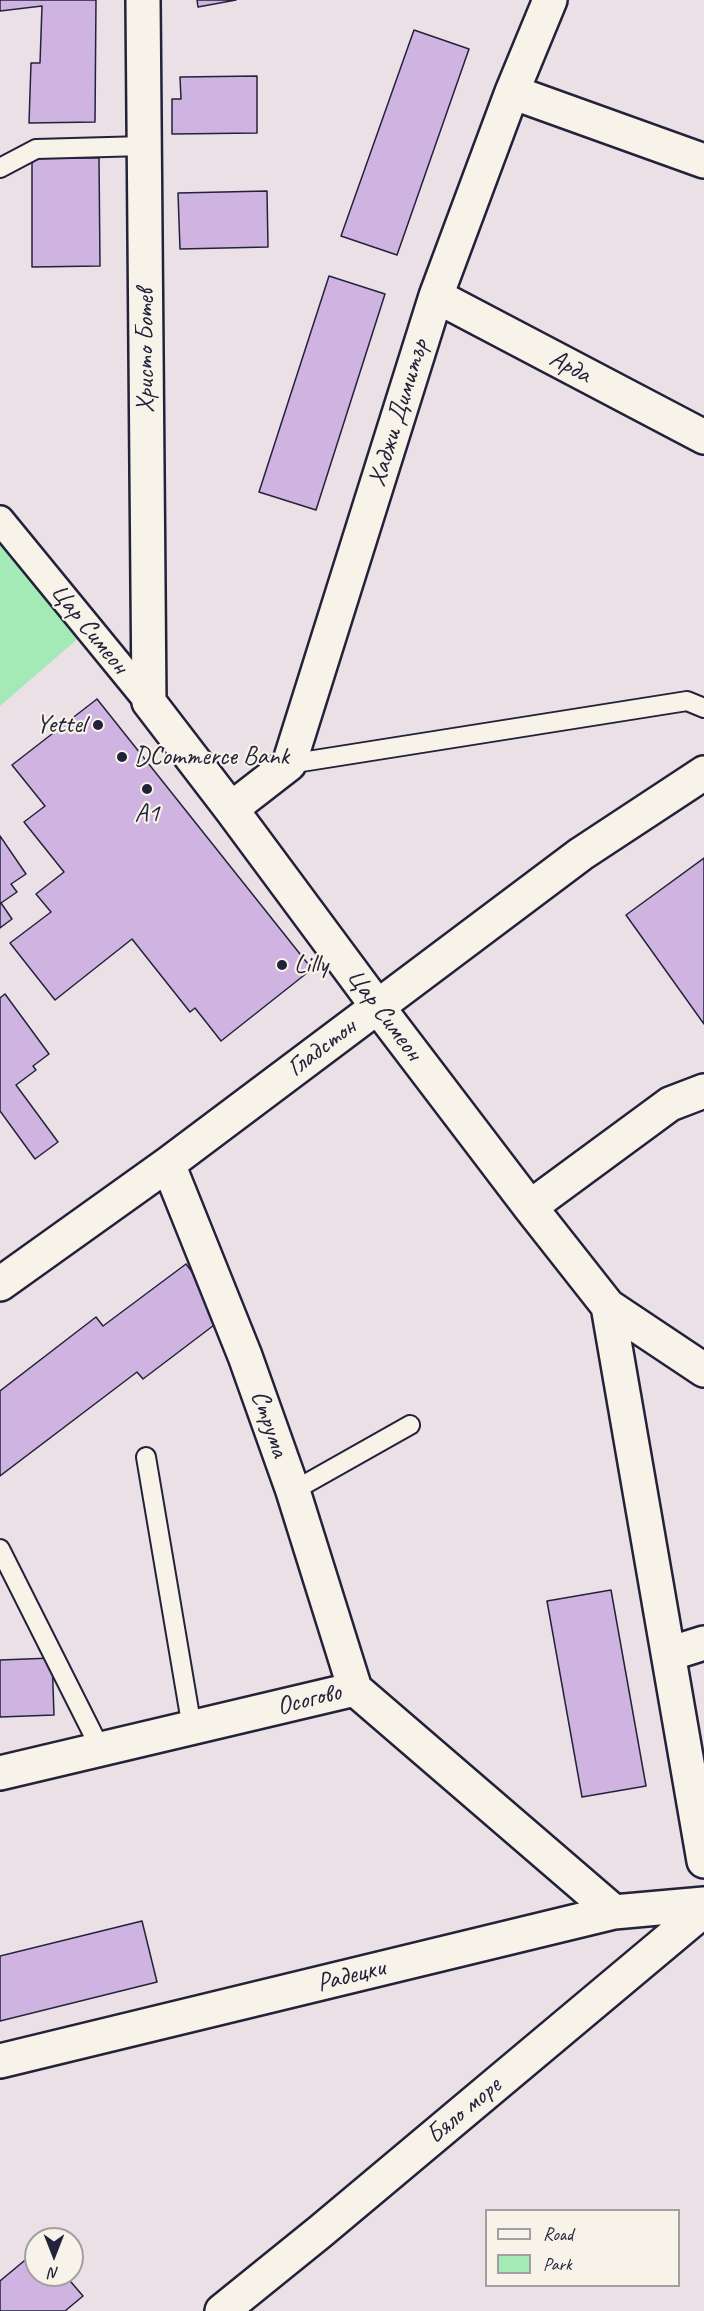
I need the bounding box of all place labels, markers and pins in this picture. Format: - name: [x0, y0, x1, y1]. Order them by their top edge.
- place label: Yettel: [36, 709, 86, 741]
- marker: Yettel: [91, 718, 105, 732]
- place label: DCommerce Bank: [134, 741, 289, 773]
- marker: DCommerce Bank: [115, 750, 129, 764]
- marker: A1: [140, 782, 154, 796]
- place label: A1: [135, 798, 159, 830]
- place label: Lilly: [294, 949, 328, 981]
- marker: Lilly: [275, 958, 289, 972]

